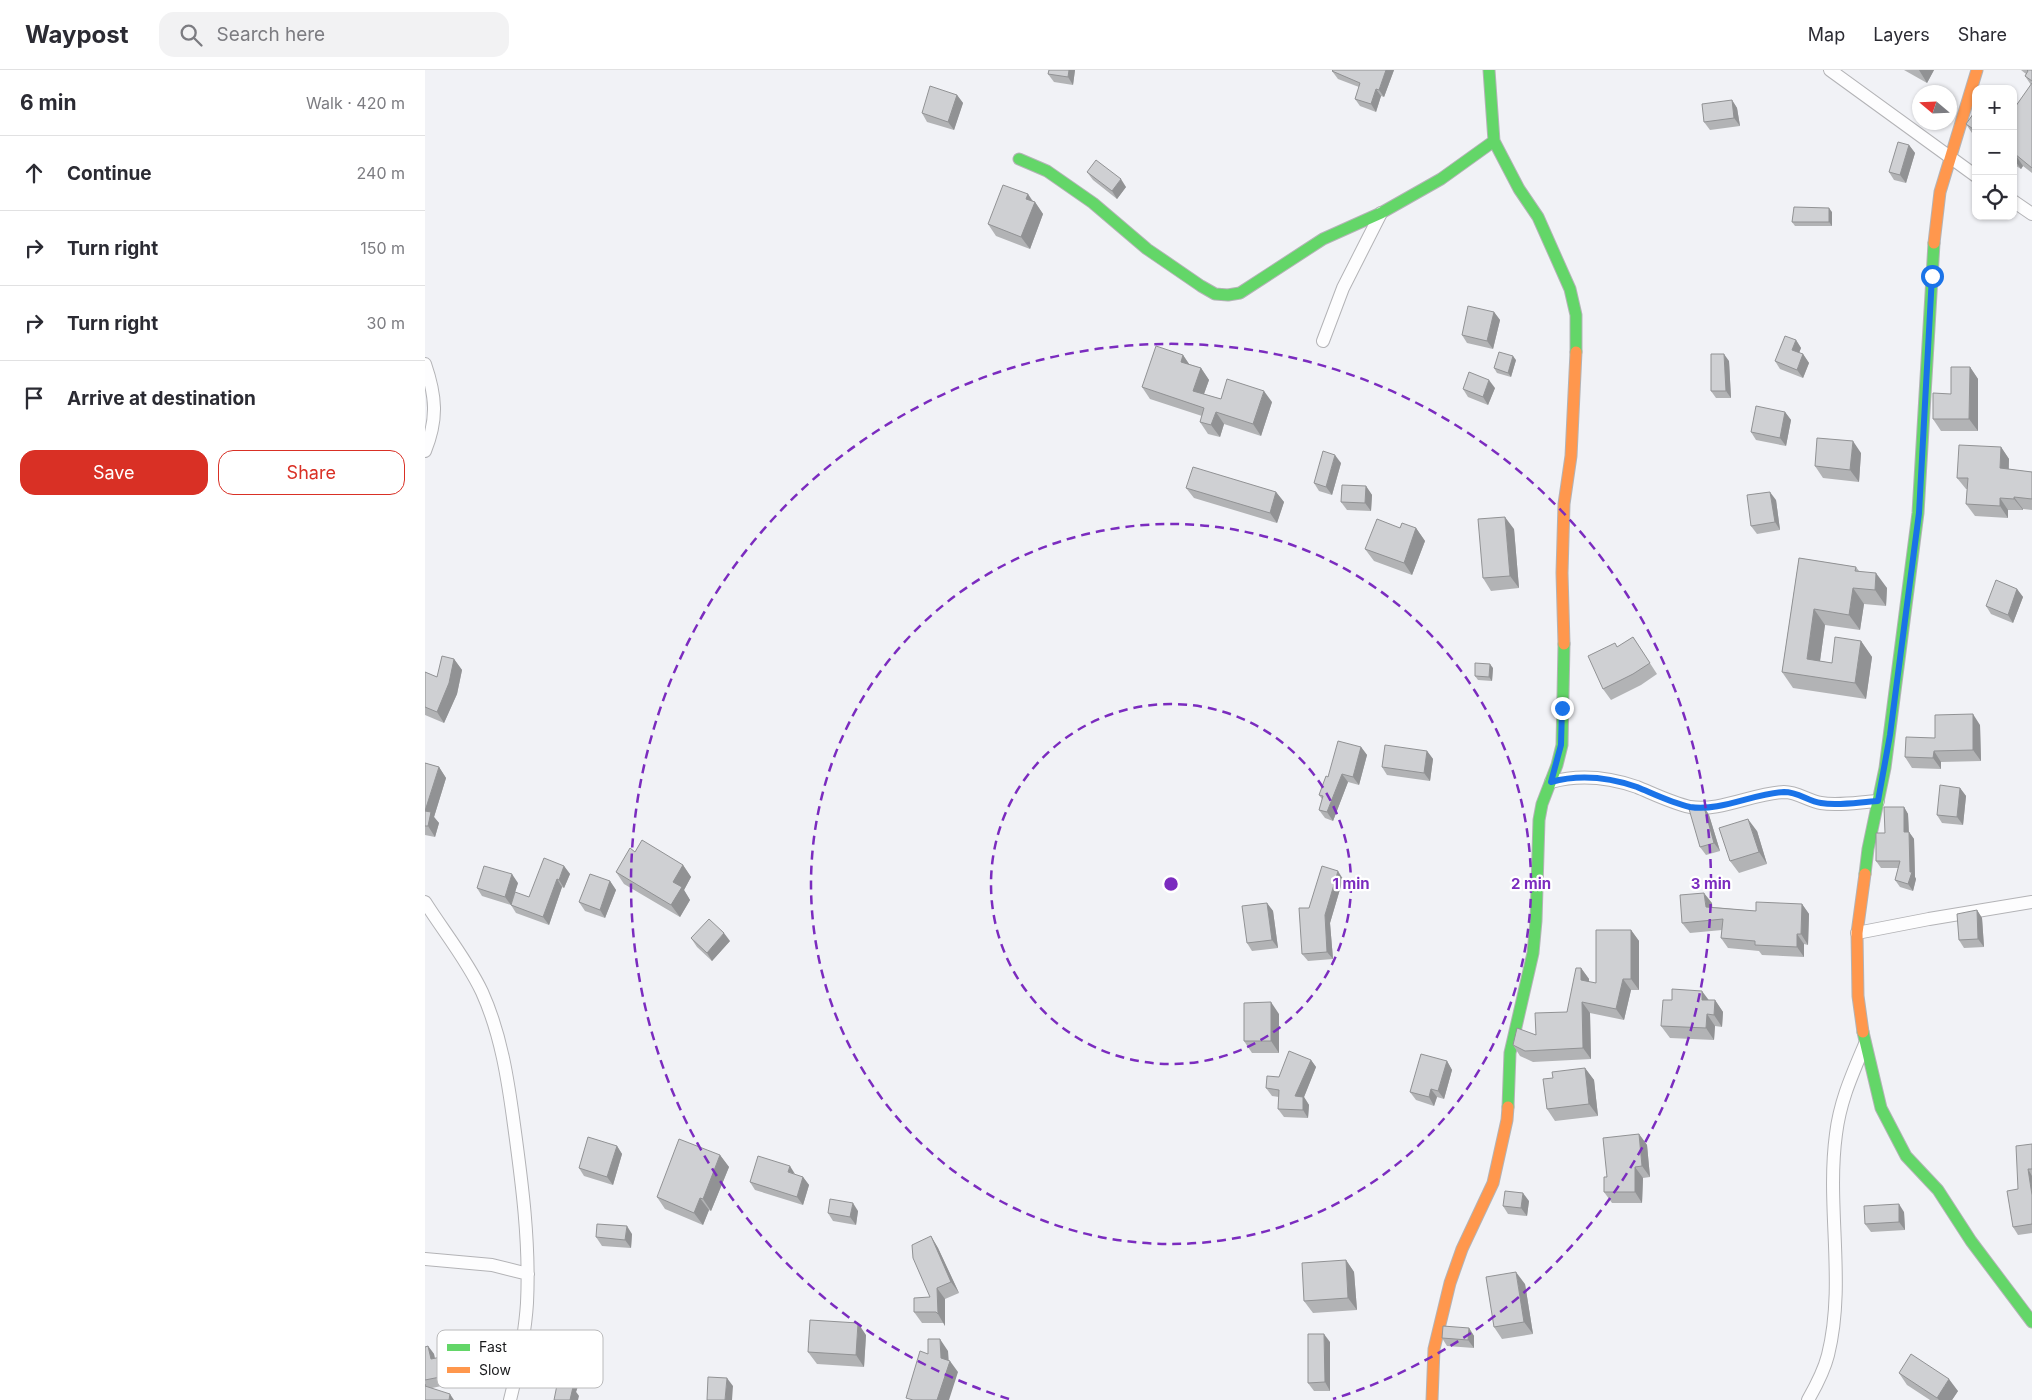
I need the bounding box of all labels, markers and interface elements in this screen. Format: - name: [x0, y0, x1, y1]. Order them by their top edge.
- search box: [159, 12, 509, 57]
- text: Waypost: [25, 20, 129, 49]
- icon: search: [177, 21, 205, 49]
- text: Search here: [217, 23, 325, 46]
- text: Map: [1808, 24, 1845, 45]
- text: Layers: [1873, 24, 1930, 45]
- text: Share: [1958, 24, 2007, 45]
- north arrow: [1912, 85, 1957, 130]
- map controls: [1972, 85, 2017, 220]
- button: +: [1972, 85, 2017, 130]
- text: 6 min: [20, 90, 77, 115]
- text: Walk · 420 m: [306, 93, 405, 113]
- button: −: [1972, 130, 2017, 175]
- icon: ahead: [20, 159, 48, 187]
- text: Continue: [67, 162, 152, 185]
- text: 240 m: [357, 163, 405, 183]
- button: locate: [1972, 175, 2017, 220]
- icon: right: [20, 234, 48, 262]
- text: Turn right: [67, 237, 158, 260]
- text: 150 m: [360, 238, 405, 258]
- route start: [1921, 265, 1944, 288]
- icon: right: [20, 309, 48, 337]
- text: Turn right: [67, 312, 158, 335]
- text: 30 m: [367, 313, 405, 333]
- icon: arrive: [20, 384, 48, 412]
- text: Arrive at destination: [67, 387, 256, 410]
- button: Save: [20, 450, 208, 495]
- button: Share: [218, 450, 405, 495]
- route end: [1551, 697, 1574, 720]
- text: 1 min: [1332, 874, 1370, 893]
- text: 2 min: [1511, 874, 1551, 893]
- text: 3 min: [1691, 874, 1731, 893]
- centre of rings: [1162, 875, 1180, 893]
- legend: [437, 1330, 603, 1388]
- text: Fast: [479, 1338, 507, 1355]
- text: Slow: [479, 1361, 511, 1378]

